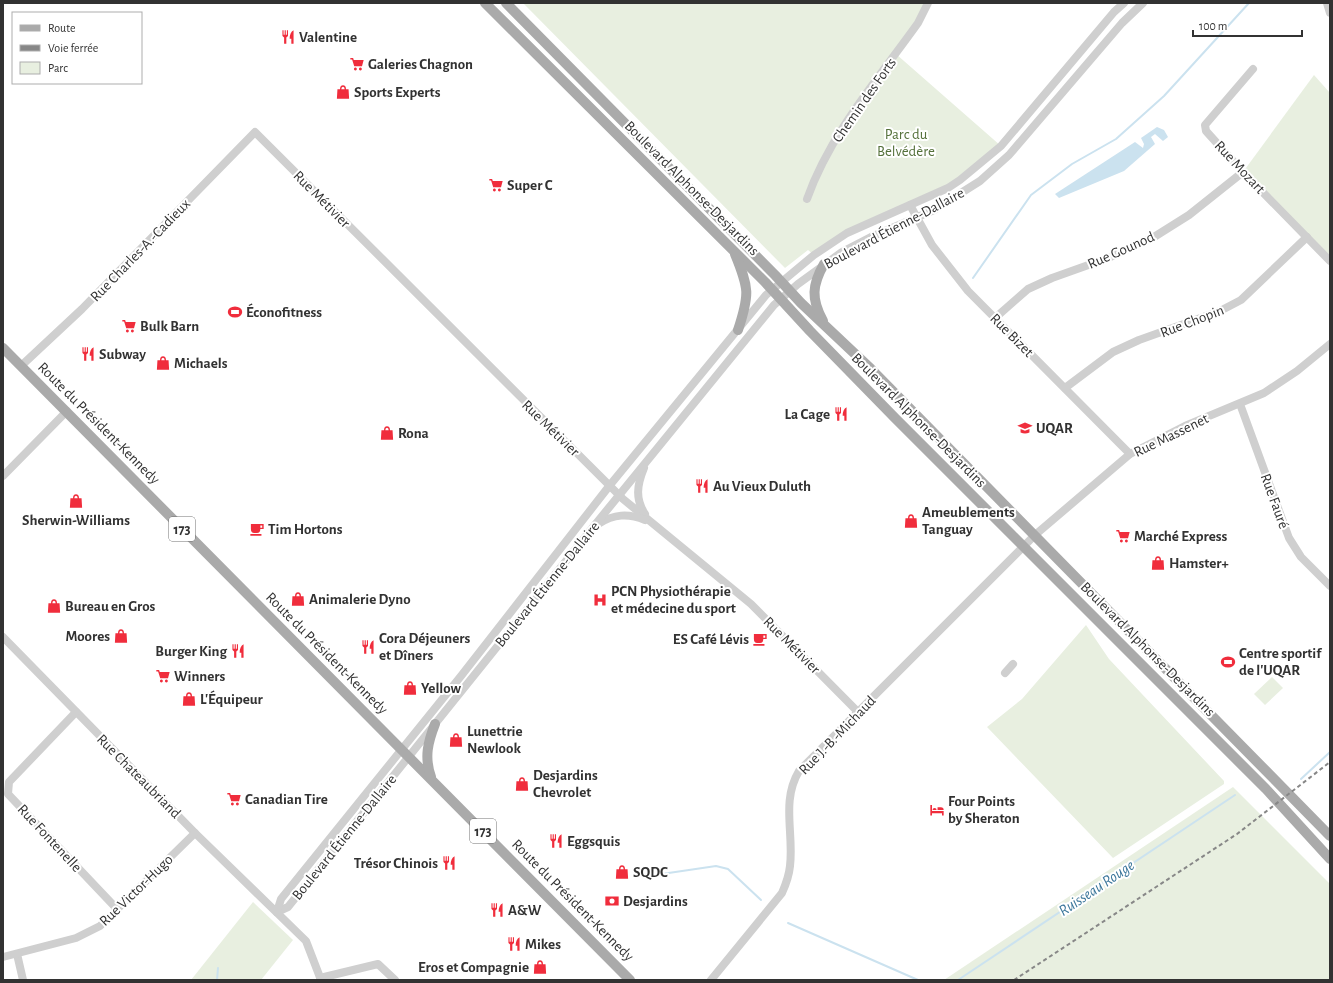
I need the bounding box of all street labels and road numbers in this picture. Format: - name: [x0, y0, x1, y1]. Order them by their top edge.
- street label: Chemin des Forts: [830, 55, 899, 145]
- street label: Boulevard Alphonse-Desjardins: [622, 118, 762, 258]
- street label: Rue Mozart: [1212, 138, 1268, 197]
- street label: Rue Métivier: [290, 168, 353, 231]
- street label: Boulevard Étienne-Dallaire: [821, 183, 967, 272]
- street label: Rue Charles-A.-Cadieux: [88, 196, 193, 305]
- street label: Rue Gounod: [1085, 229, 1157, 272]
- street label: Rue Chopin: [1158, 302, 1226, 340]
- street label: Rue Bizet: [987, 311, 1036, 360]
- street label: Boulevard Alphonse-Desjardins: [849, 350, 989, 490]
- street label: Route du Président-Kennedy: [35, 360, 163, 488]
- street label: Rue Métivier: [519, 397, 582, 459]
- street label: Rue Massenet: [1131, 411, 1211, 460]
- street label: Rue Fauré: [1258, 472, 1291, 531]
- road number: 173: [169, 517, 195, 541]
- street label: Boulevard Étienne-Dallaire: [491, 517, 603, 650]
- street label: Boulevard Alphonse-Desjardins: [1078, 579, 1218, 719]
- street label: Route du Président-Kennedy: [263, 590, 391, 718]
- street label: Rue Métivier: [760, 614, 823, 677]
- street label: Rue J.-B.-Michaud: [796, 693, 879, 778]
- street label: Rue Chateaubriand: [94, 731, 184, 821]
- street label: Boulevard Étienne-Dallaire: [288, 770, 400, 903]
- street label: Rue Fontenelle: [15, 802, 85, 875]
- road number: 173: [470, 819, 496, 843]
- street label: Route du Président-Kennedy: [509, 837, 637, 965]
- street label: Rue Victor-Hugo: [97, 852, 176, 929]

